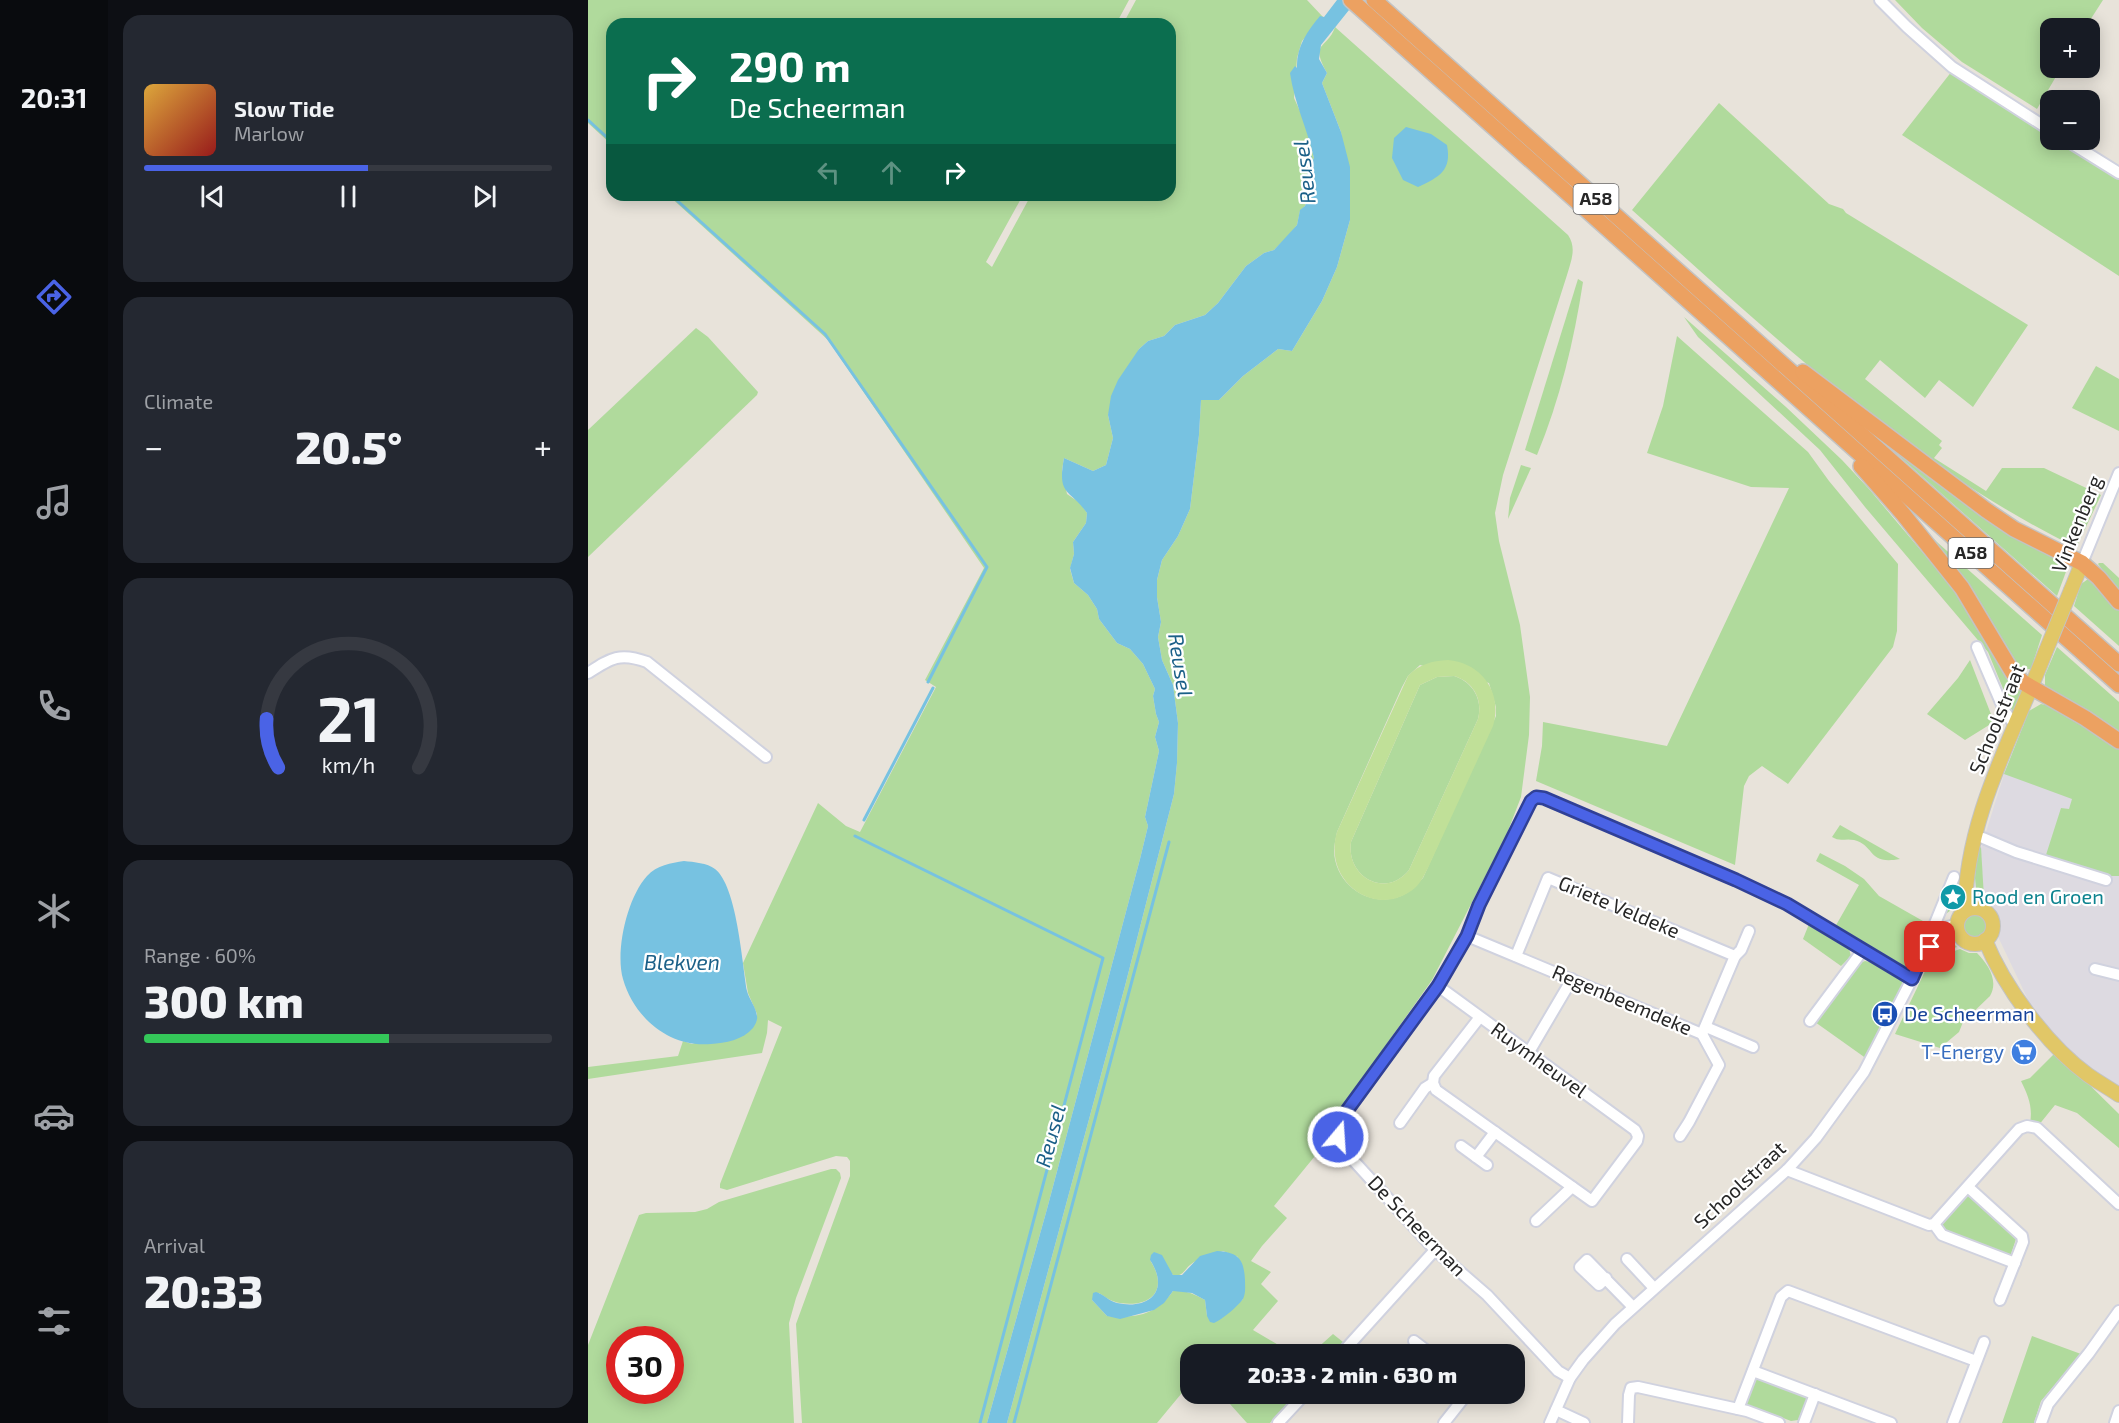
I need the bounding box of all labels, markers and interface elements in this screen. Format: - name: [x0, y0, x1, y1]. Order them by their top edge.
- map controls: [2040, 18, 2100, 150]
- button: +: [2040, 18, 2100, 78]
- text: 290 m: [729, 40, 851, 90]
- icon: right: [630, 42, 708, 120]
- text: 20:31: [21, 81, 87, 113]
- button: −: [2040, 90, 2100, 150]
- text: De Scheerman: [729, 91, 905, 123]
- text: Slow Tide: [234, 95, 334, 121]
- text: Marlow: [234, 121, 304, 145]
- water label: Reusel: [1287, 139, 1320, 206]
- icon: left: [812, 156, 845, 189]
- icon: ahead: [875, 156, 908, 189]
- icon: right: [938, 156, 971, 189]
- icon: previous: [196, 180, 229, 213]
- icon: pause: [332, 180, 365, 213]
- icon: next: [468, 180, 501, 213]
- road number: A58: [1574, 184, 1618, 214]
- icon: directions: [33, 276, 75, 318]
- text: Climate: [144, 389, 213, 413]
- text: 20.5°: [295, 419, 402, 473]
- text: −: [144, 426, 163, 466]
- text: +: [534, 426, 552, 466]
- street label: Vinkenberg: [2046, 472, 2106, 576]
- icon: music: [33, 481, 75, 523]
- road number: A58: [1948, 538, 1994, 568]
- water label: Reusel: [1164, 631, 1199, 698]
- street label: Schoolstraat: [1963, 660, 2029, 777]
- text: 21: [316, 681, 380, 756]
- icon: phone: [33, 685, 75, 727]
- text: km/h: [321, 753, 375, 778]
- street label: Griete Veldeke: [1555, 870, 1684, 942]
- place icon: Rood en Groen: [1938, 882, 1968, 912]
- place label: Rood en Groen: [1972, 884, 2104, 908]
- icon: climate: [33, 890, 75, 932]
- pin: [1904, 921, 1955, 972]
- icon: arrive: [1913, 930, 1946, 963]
- text: Range · 60%: [144, 943, 256, 967]
- water label: Blekven: [644, 949, 720, 974]
- street label: Regenbeemdeke: [1549, 959, 1696, 1039]
- text: 300 km: [144, 973, 304, 1027]
- bus stop icon: De Scheerman: [1870, 999, 1900, 1029]
- place label: De Scheerman: [1904, 1001, 2035, 1025]
- street label: Ruymheuvel: [1487, 1016, 1592, 1102]
- supermarket icon: T-Energy: [2009, 1037, 2039, 1067]
- place label: T-Energy: [1921, 1039, 2004, 1063]
- icon: car: [33, 1095, 75, 1137]
- water label: Reusel: [1029, 1101, 1070, 1170]
- position arrow: [1306, 1105, 1370, 1169]
- street label: Schoolstraat: [1688, 1135, 1790, 1233]
- street label: De Scheerman: [1364, 1170, 1472, 1281]
- text: Arrival: [144, 1233, 205, 1257]
- text: 20:33: [144, 1263, 263, 1317]
- icon: filters: [33, 1300, 75, 1342]
- speed limit sign: 30: [606, 1326, 684, 1404]
- text: 20:33 · 2 min · 630 m: [1248, 1361, 1457, 1387]

